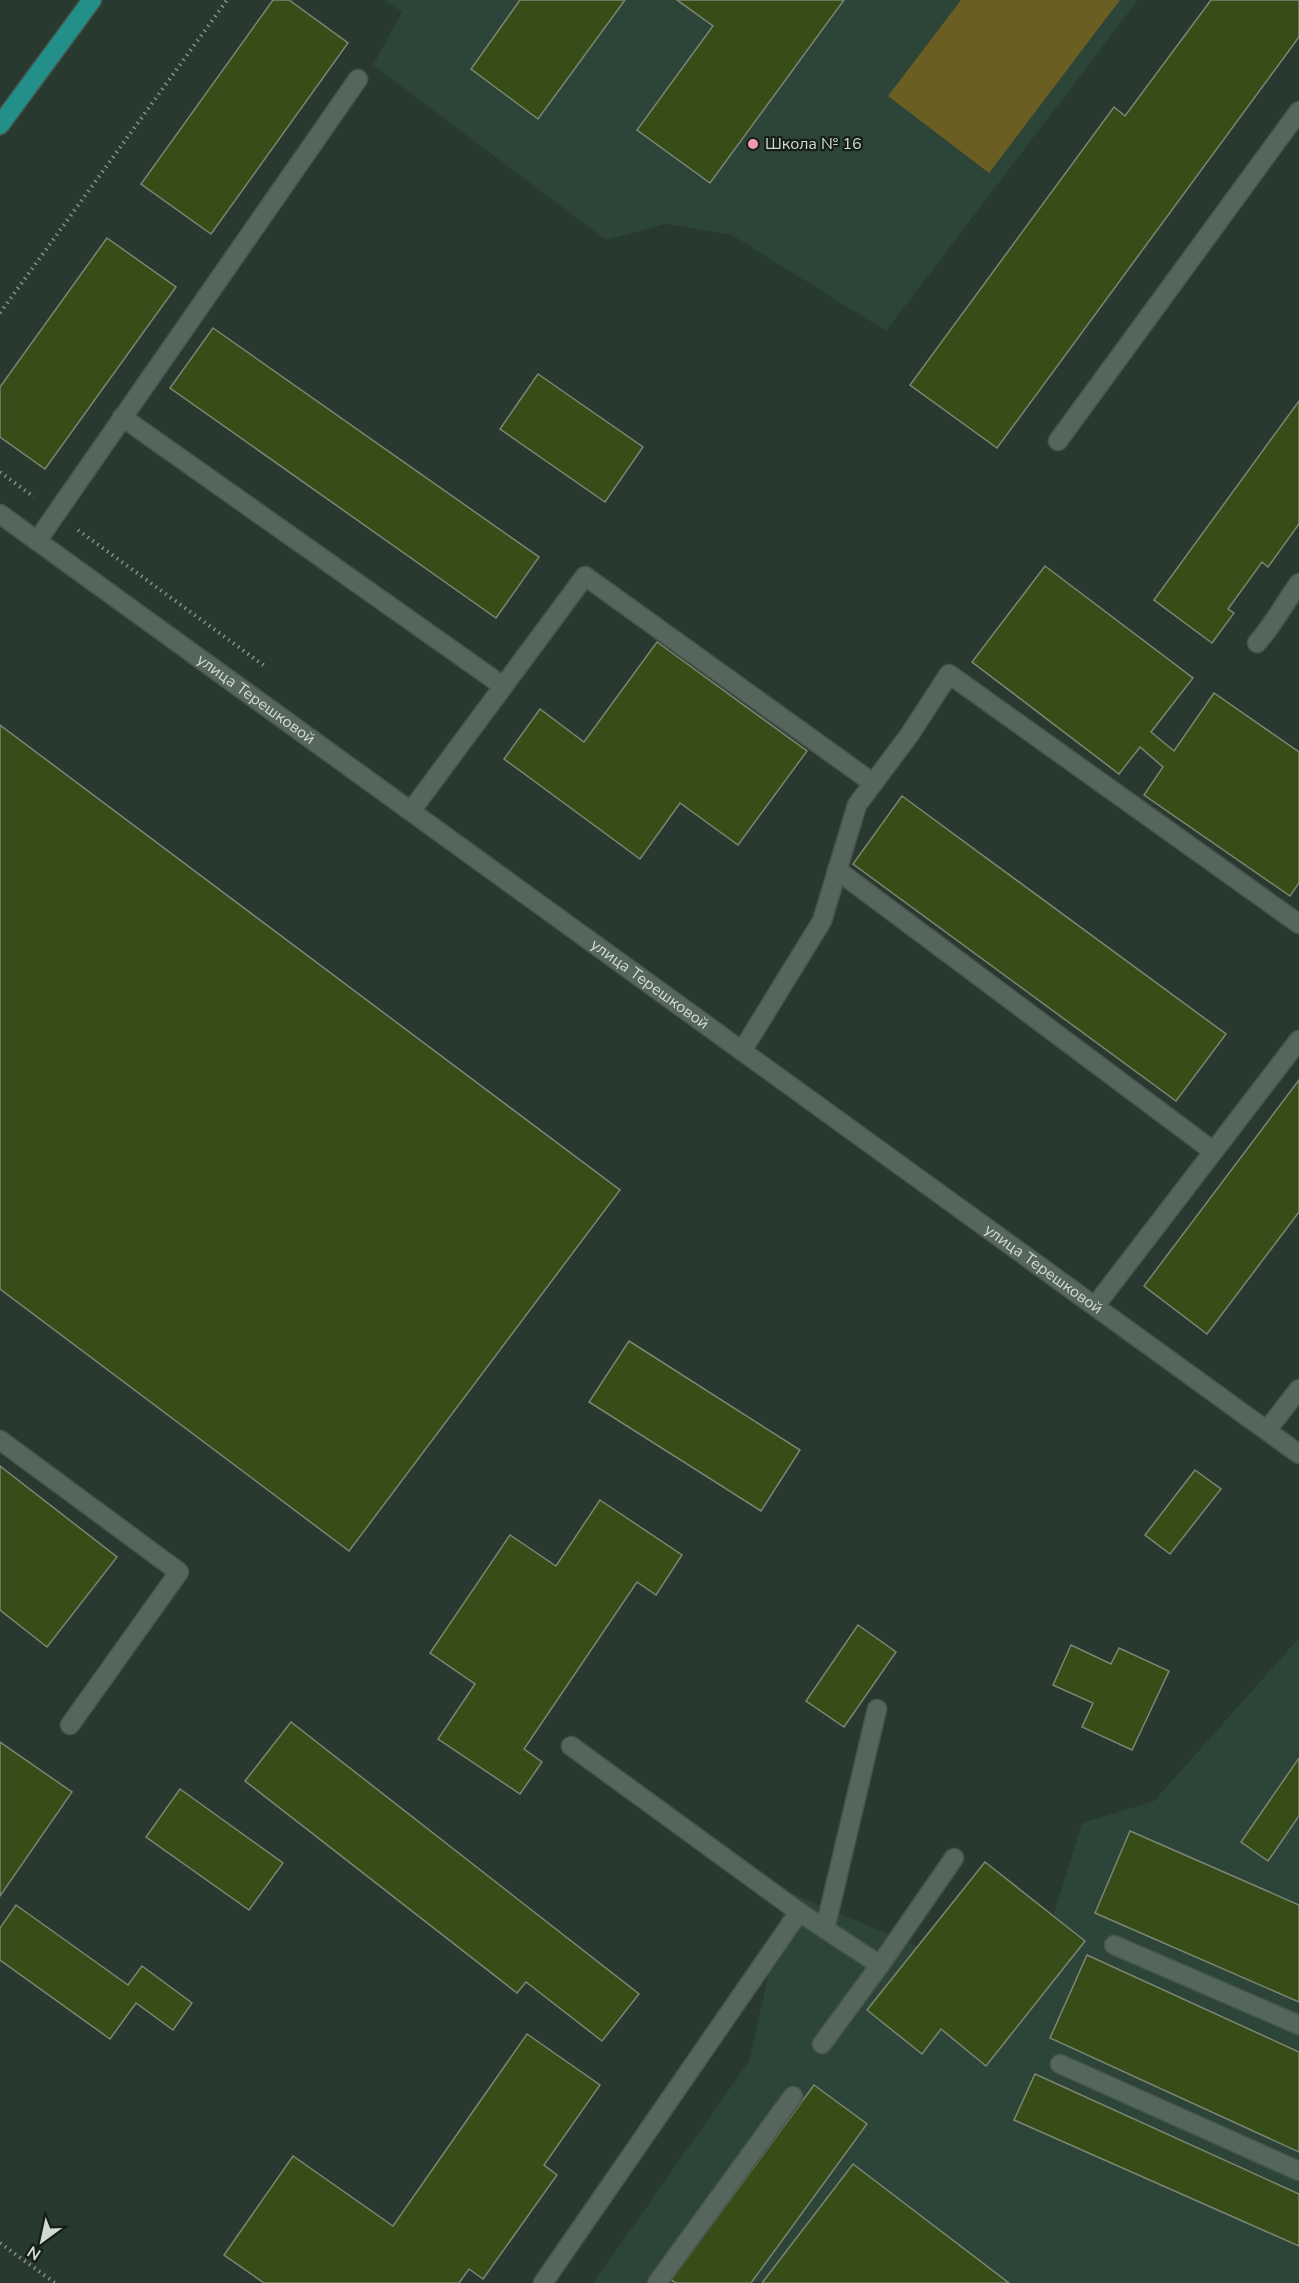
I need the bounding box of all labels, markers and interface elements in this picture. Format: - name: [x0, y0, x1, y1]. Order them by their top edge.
- place label: Школа № 16: [765, 133, 862, 155]
- marker: Школа № 16: [746, 137, 760, 151]
- street label: улица Терешковой: [192, 649, 320, 750]
- street label: улица Терешковой: [586, 934, 714, 1035]
- street label: улица Терешковой: [980, 1219, 1107, 1319]
- north arrow: [12, 2211, 72, 2271]
- text: N: [23, 2240, 45, 2265]

